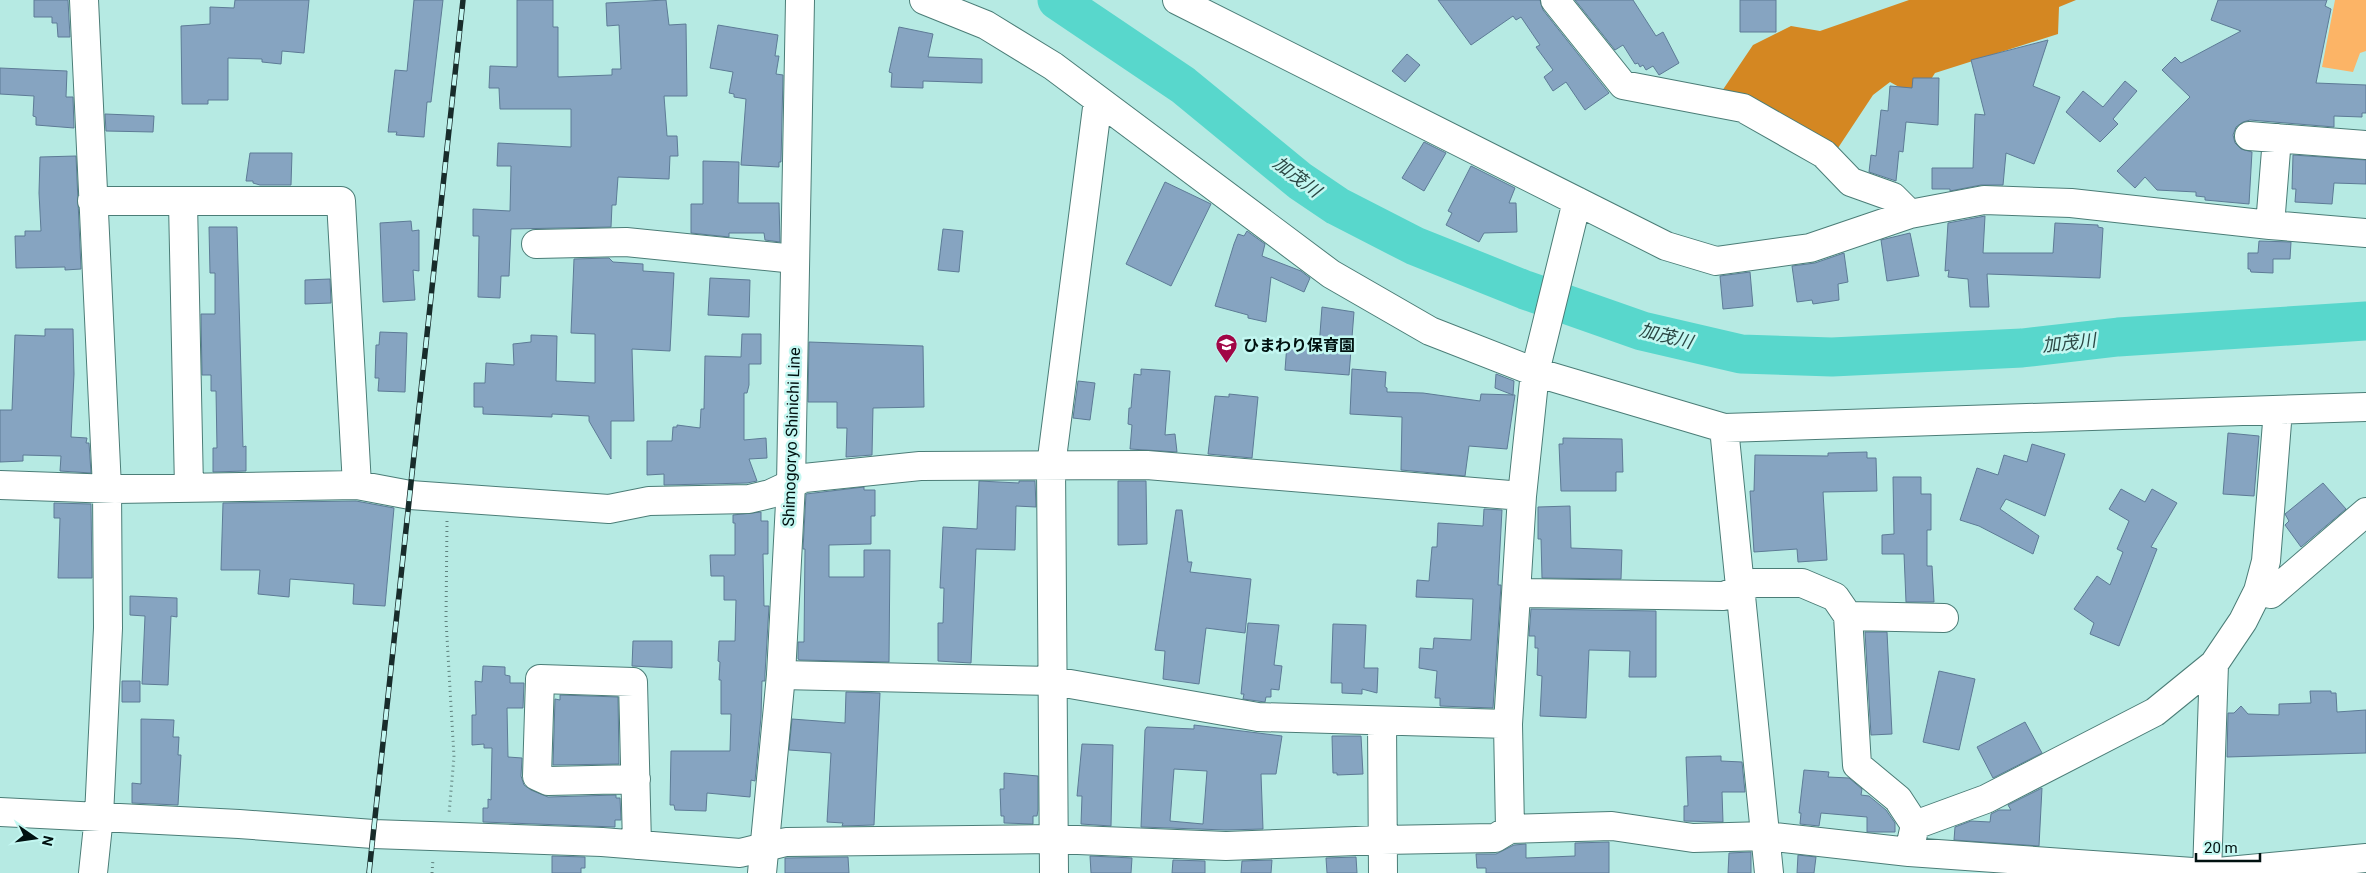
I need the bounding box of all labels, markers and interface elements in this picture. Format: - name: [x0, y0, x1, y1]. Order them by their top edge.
- water label: 加茂川: [1269, 152, 1327, 202]
- water label: 加茂川: [1637, 319, 1697, 353]
- water label: 加茂川: [2041, 329, 2099, 356]
- school or university icon: ひまわり保育園: [1215, 333, 1239, 364]
- place label: ひまわり保育園: [1243, 336, 1355, 355]
- street label: Shimogoryo Shinichi Line: [779, 347, 804, 527]
- north arrow: [10, 813, 60, 863]
- scale bar: [2196, 830, 2260, 862]
- text: N: [39, 834, 57, 848]
- text: 20 m: [2204, 839, 2238, 857]

